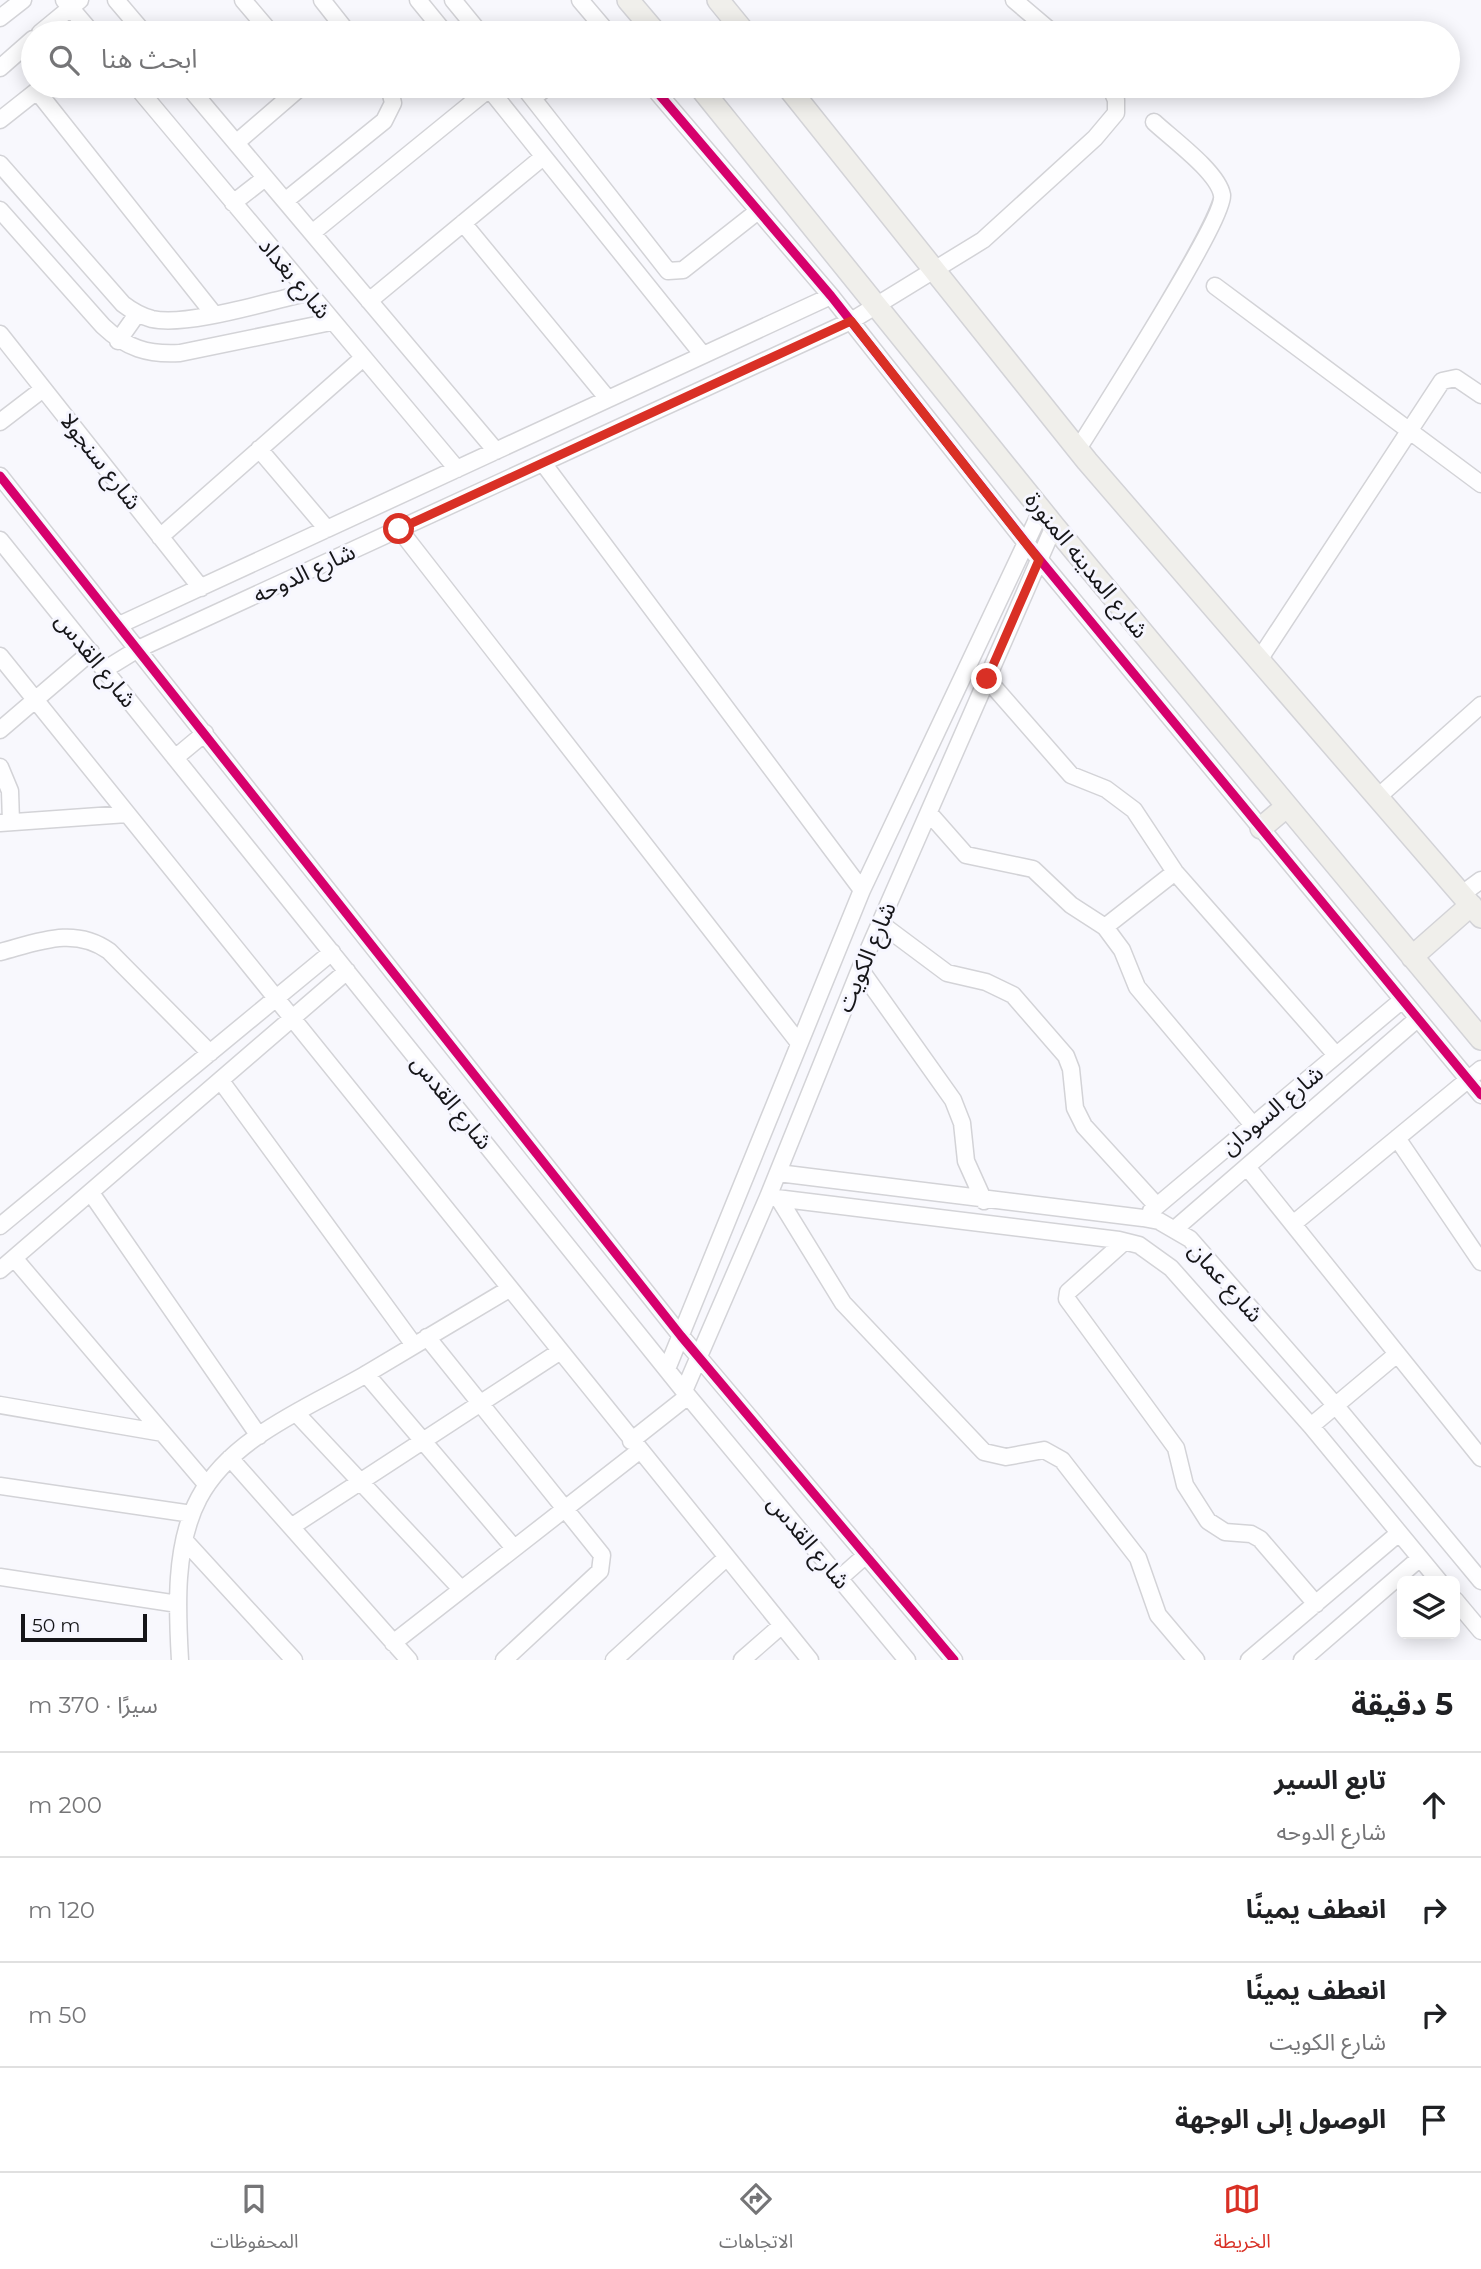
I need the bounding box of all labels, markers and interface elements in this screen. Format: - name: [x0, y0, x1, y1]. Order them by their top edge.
- search box: [21, 21, 1460, 98]
- icon: search: [45, 41, 83, 79]
- text: ابحث هنا: [101, 43, 197, 75]
- street label: شارع بغداد: [251, 232, 337, 326]
- street label: شارع سنجولا: [52, 407, 148, 517]
- street label: شارع المدينه المنورة: [1017, 486, 1155, 646]
- route start: [383, 513, 414, 544]
- street label: شارع الدوحه: [248, 537, 361, 612]
- street label: شارع القدس: [47, 607, 143, 715]
- route end: [971, 663, 1002, 694]
- street label: شارع الكويت: [830, 898, 904, 1017]
- street label: شارع القدس: [403, 1049, 499, 1157]
- street label: شارع السودان: [1215, 1059, 1331, 1163]
- street label: شارع عمان: [1181, 1236, 1269, 1330]
- street label: شارع القدس: [759, 1489, 856, 1596]
- map controls: [1397, 1576, 1460, 1639]
- button: layers: [1397, 1576, 1460, 1639]
- scale bar: [21, 1611, 147, 1643]
- text: 50 m: [32, 1614, 80, 1637]
- text: 5 دقيقة: [1351, 1686, 1453, 1723]
- text: سيرًا · 370 m: [28, 1691, 158, 1719]
- text: تابع السير: [1274, 1764, 1386, 1796]
- icon: ahead: [1415, 1786, 1453, 1824]
- text: 200 m: [28, 1791, 102, 1819]
- text: شارع الدوحه: [1276, 1818, 1386, 1846]
- icon: right: [1415, 1891, 1453, 1929]
- text: انعطف يمينًا: [1246, 1893, 1386, 1925]
- text: 120 m: [28, 1896, 95, 1924]
- text: انعطف يمينًا: [1246, 1974, 1386, 2006]
- icon: right: [1415, 1996, 1453, 2034]
- text: 50 m: [28, 2001, 87, 2029]
- text: شارع الكويت: [1269, 2028, 1386, 2056]
- icon: arrive: [1415, 2101, 1453, 2139]
- text: الوصول إلى الوجهة: [1175, 2103, 1386, 2135]
- tab: المحفوظات: [210, 2180, 299, 2262]
- tab: الاتجاهات: [719, 2180, 793, 2262]
- tab: الخريطة: [1214, 2180, 1271, 2262]

